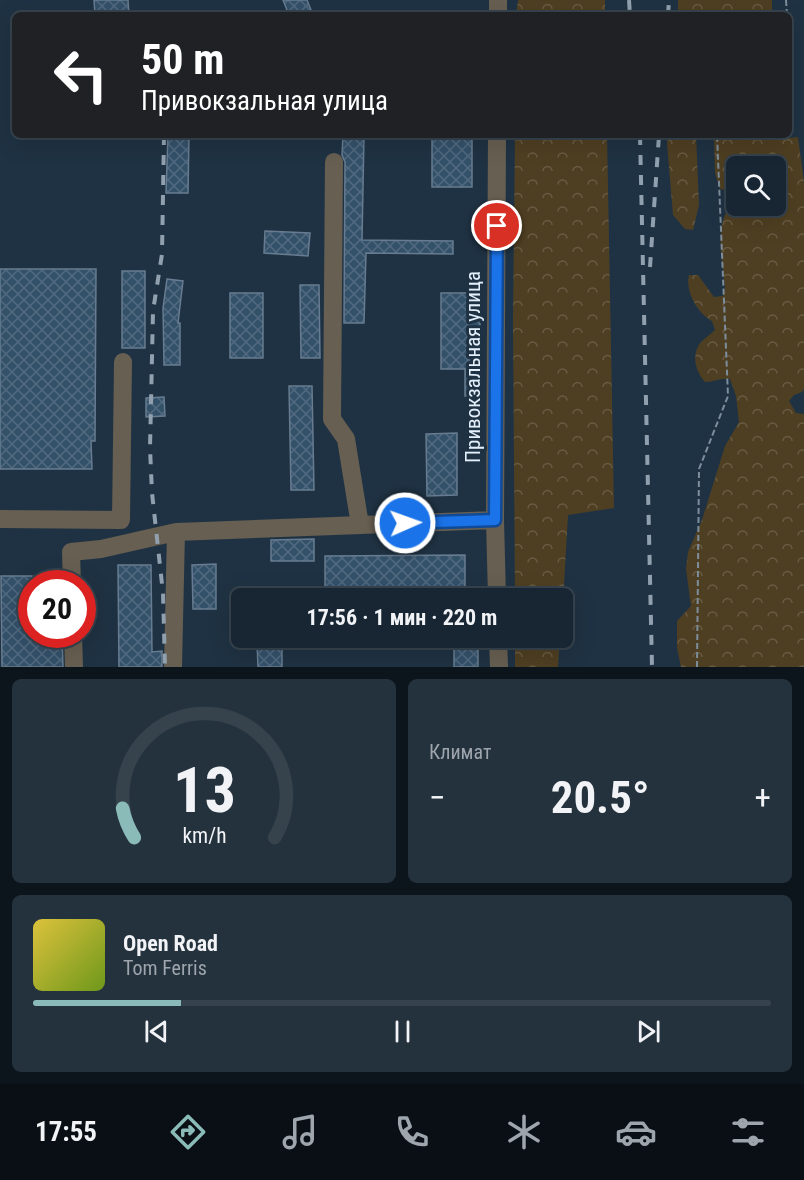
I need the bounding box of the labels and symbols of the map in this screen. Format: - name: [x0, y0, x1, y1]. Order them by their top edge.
- pin: [471, 200, 522, 251]
- street label: Привокзальная улица: [461, 271, 485, 463]
- position arrow: [373, 491, 437, 555]
- speed limit sign: 20: [18, 570, 96, 648]

